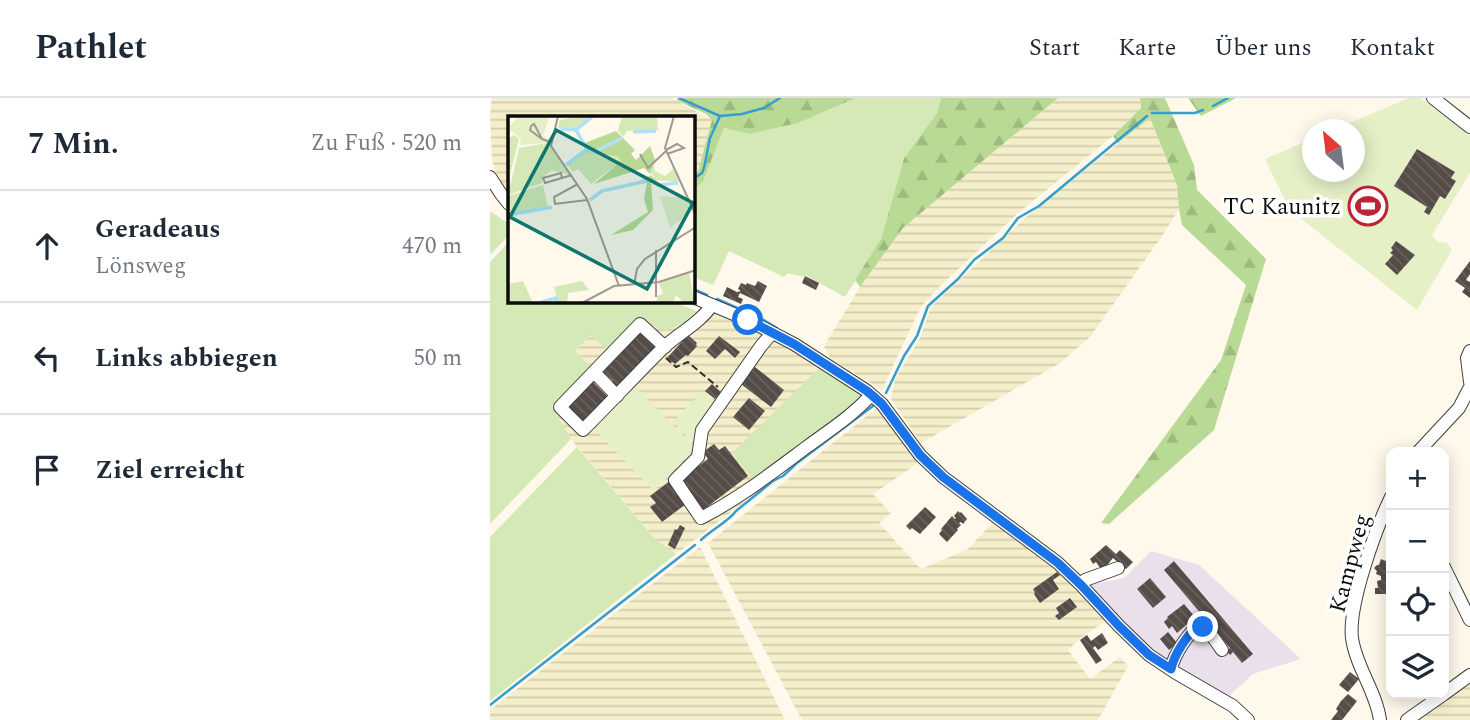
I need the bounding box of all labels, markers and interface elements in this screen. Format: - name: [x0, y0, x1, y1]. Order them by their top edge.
- text: Pathlet: [35, 23, 147, 73]
- text: Start: [1029, 30, 1080, 66]
- text: Karte: [1118, 30, 1176, 66]
- text: Über uns: [1214, 30, 1312, 66]
- text: Kontakt: [1350, 30, 1435, 66]
- inset map: [508, 116, 695, 303]
- north arrow: [1302, 119, 1365, 182]
- text: 7 Min.: [28, 121, 119, 167]
- text: Zu Fuß · 520 m: [311, 126, 462, 161]
- sports icon: TC Kaunitz: [1347, 185, 1389, 227]
- place label: TC Kaunitz: [1223, 190, 1341, 225]
- text: Geradeaus: [95, 209, 221, 249]
- icon: ahead: [28, 227, 66, 265]
- text: 470 m: [402, 229, 462, 264]
- text: Lönsweg: [95, 249, 186, 284]
- route start: [732, 304, 763, 335]
- text: Links abbiegen: [95, 338, 278, 378]
- icon: left: [28, 339, 66, 377]
- text: 50 m: [413, 341, 462, 376]
- map controls: [1386, 447, 1449, 699]
- button: +: [1386, 447, 1449, 510]
- text: Ziel erreicht: [95, 450, 245, 490]
- icon: arrive: [28, 451, 66, 489]
- street label: Kampweg: [1320, 510, 1380, 617]
- button: −: [1386, 510, 1449, 573]
- button: locate: [1386, 573, 1449, 636]
- route end: [1187, 611, 1218, 642]
- button: layers: [1386, 636, 1449, 699]

